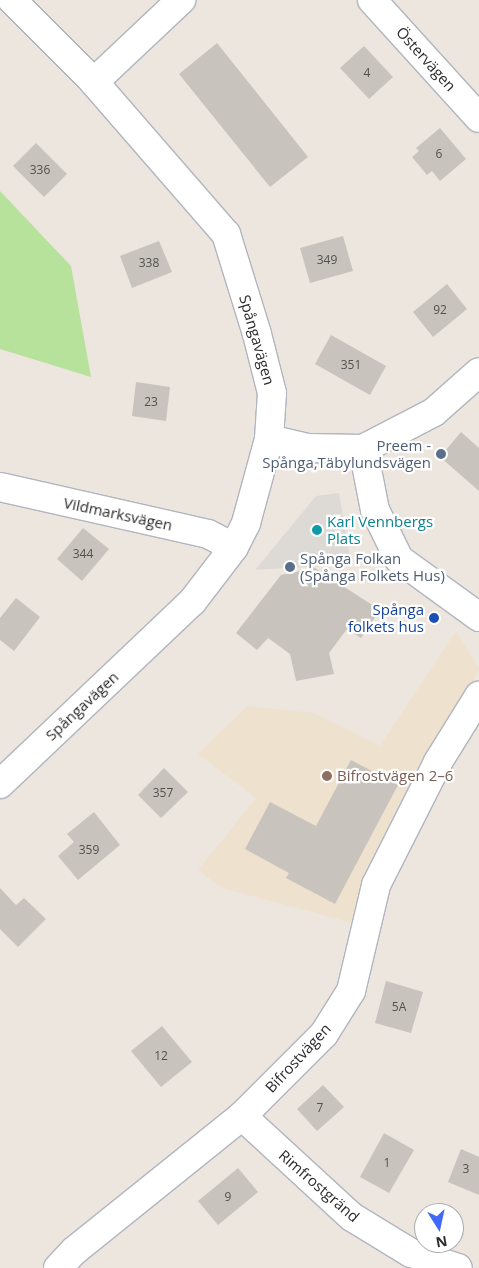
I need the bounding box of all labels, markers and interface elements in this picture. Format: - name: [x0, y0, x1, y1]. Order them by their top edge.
- street label: Östervägen: [392, 23, 460, 95]
- house number: 4: [364, 66, 370, 80]
- house number: 6: [436, 147, 442, 161]
- house number: 336: [30, 163, 50, 177]
- house number: 349: [317, 253, 337, 267]
- house number: 338: [139, 256, 159, 270]
- street label: Spångavägen: [236, 293, 278, 387]
- house number: 92: [433, 303, 447, 317]
- house number: 351: [341, 358, 361, 372]
- house number: 23: [144, 395, 158, 409]
- place label: Preem - Spånga,Täbylundsvägen: [262, 436, 431, 471]
- marker: Preem - Spånga,Täbylundsvägen: [435, 448, 447, 460]
- street label: Vildmarksvägen: [62, 494, 174, 534]
- place label: Karl Vennbergs Plats: [327, 512, 433, 547]
- marker: Karl Vennbergs Plats: [311, 524, 323, 536]
- house number: 344: [73, 547, 93, 561]
- place label: Spånga Folkan (Spånga Folkets Hus): [300, 549, 445, 584]
- marker: Spånga Folkan (Spånga Folkets Hus): [284, 561, 296, 573]
- place label: Spånga folkets hus: [348, 600, 424, 635]
- marker: Spånga folkets hus: [428, 612, 440, 624]
- street label: Spångavägen: [42, 668, 122, 744]
- place label: Bifrostvägen 2–6: [337, 767, 453, 785]
- marker: Bifrostvägen 2–6: [321, 770, 333, 782]
- house number: 357: [153, 786, 173, 800]
- house number: 359: [79, 843, 99, 857]
- house number: 5A: [392, 1000, 406, 1014]
- street label: Bifrostvägen: [261, 1020, 335, 1096]
- house number: 12: [154, 1049, 168, 1063]
- house number: 7: [317, 1101, 323, 1115]
- street label: Rimfrostgränd: [275, 1146, 363, 1226]
- house number: 1: [384, 1156, 390, 1170]
- house number: 3: [463, 1162, 469, 1176]
- house number: 9: [225, 1190, 231, 1204]
- north arrow: [414, 1203, 464, 1253]
- text: N: [434, 1232, 449, 1253]

